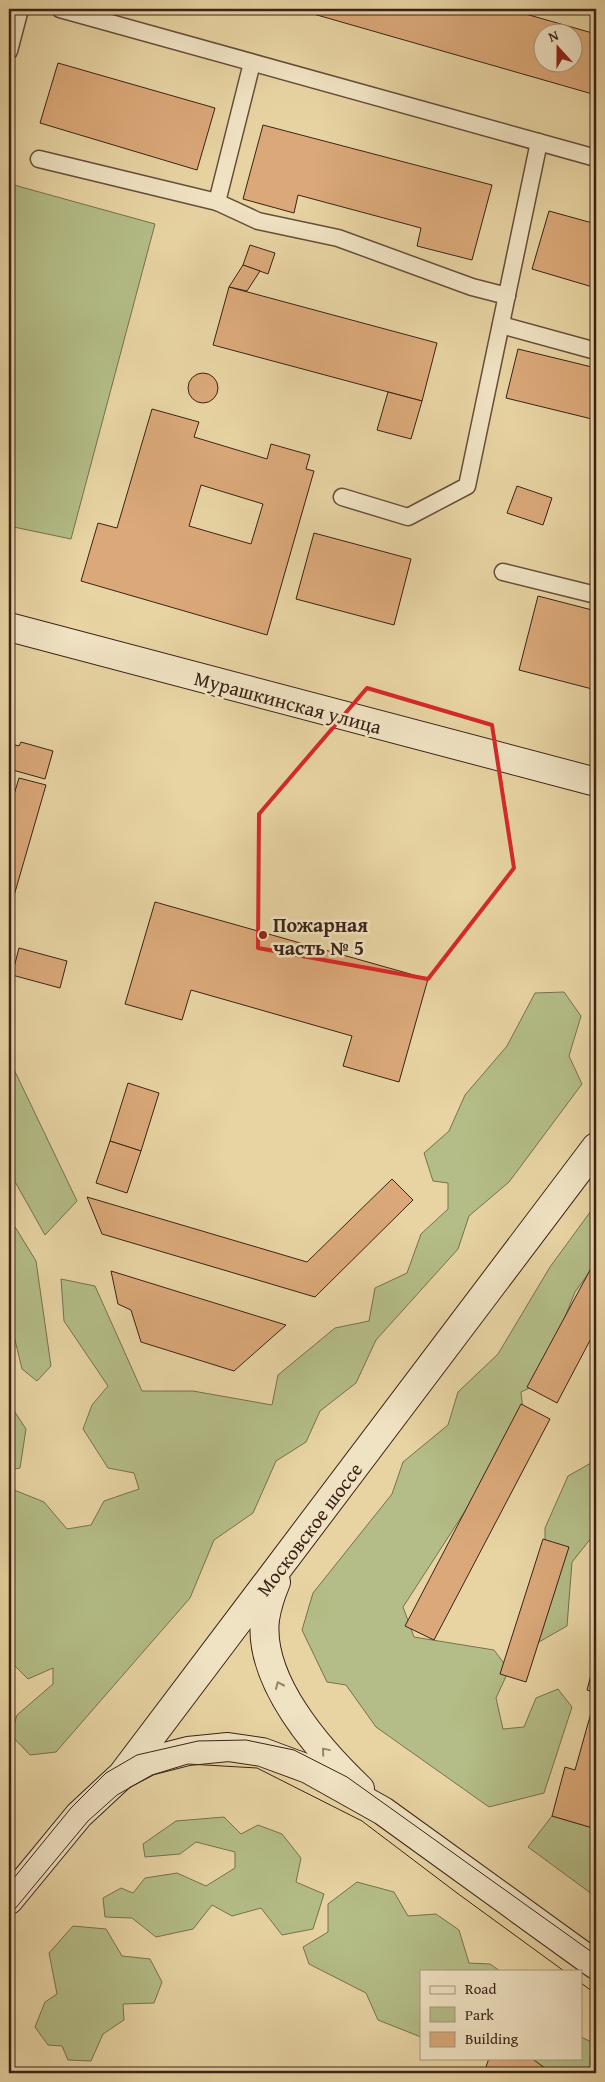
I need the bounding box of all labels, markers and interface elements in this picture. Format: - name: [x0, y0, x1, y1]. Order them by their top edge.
- north arrow: [532, 22, 582, 72]
- text: N: [545, 25, 562, 47]
- street label: Мурашкинская улица: [191, 663, 385, 741]
- place label: Пожарная часть № 5: [273, 910, 368, 962]
- marker: Пожарная часть № 5: [257, 929, 269, 941]
- street label: Московское шоссе: [249, 1456, 369, 1602]
- one-way arrow: [275, 1681, 286, 1690]
- one-way arrow: [322, 1747, 331, 1756]
- legend: [420, 1970, 582, 2060]
- text: Road: [465, 1978, 496, 1999]
- text: Park: [465, 2004, 494, 2025]
- text: Building: [465, 2028, 519, 2049]

